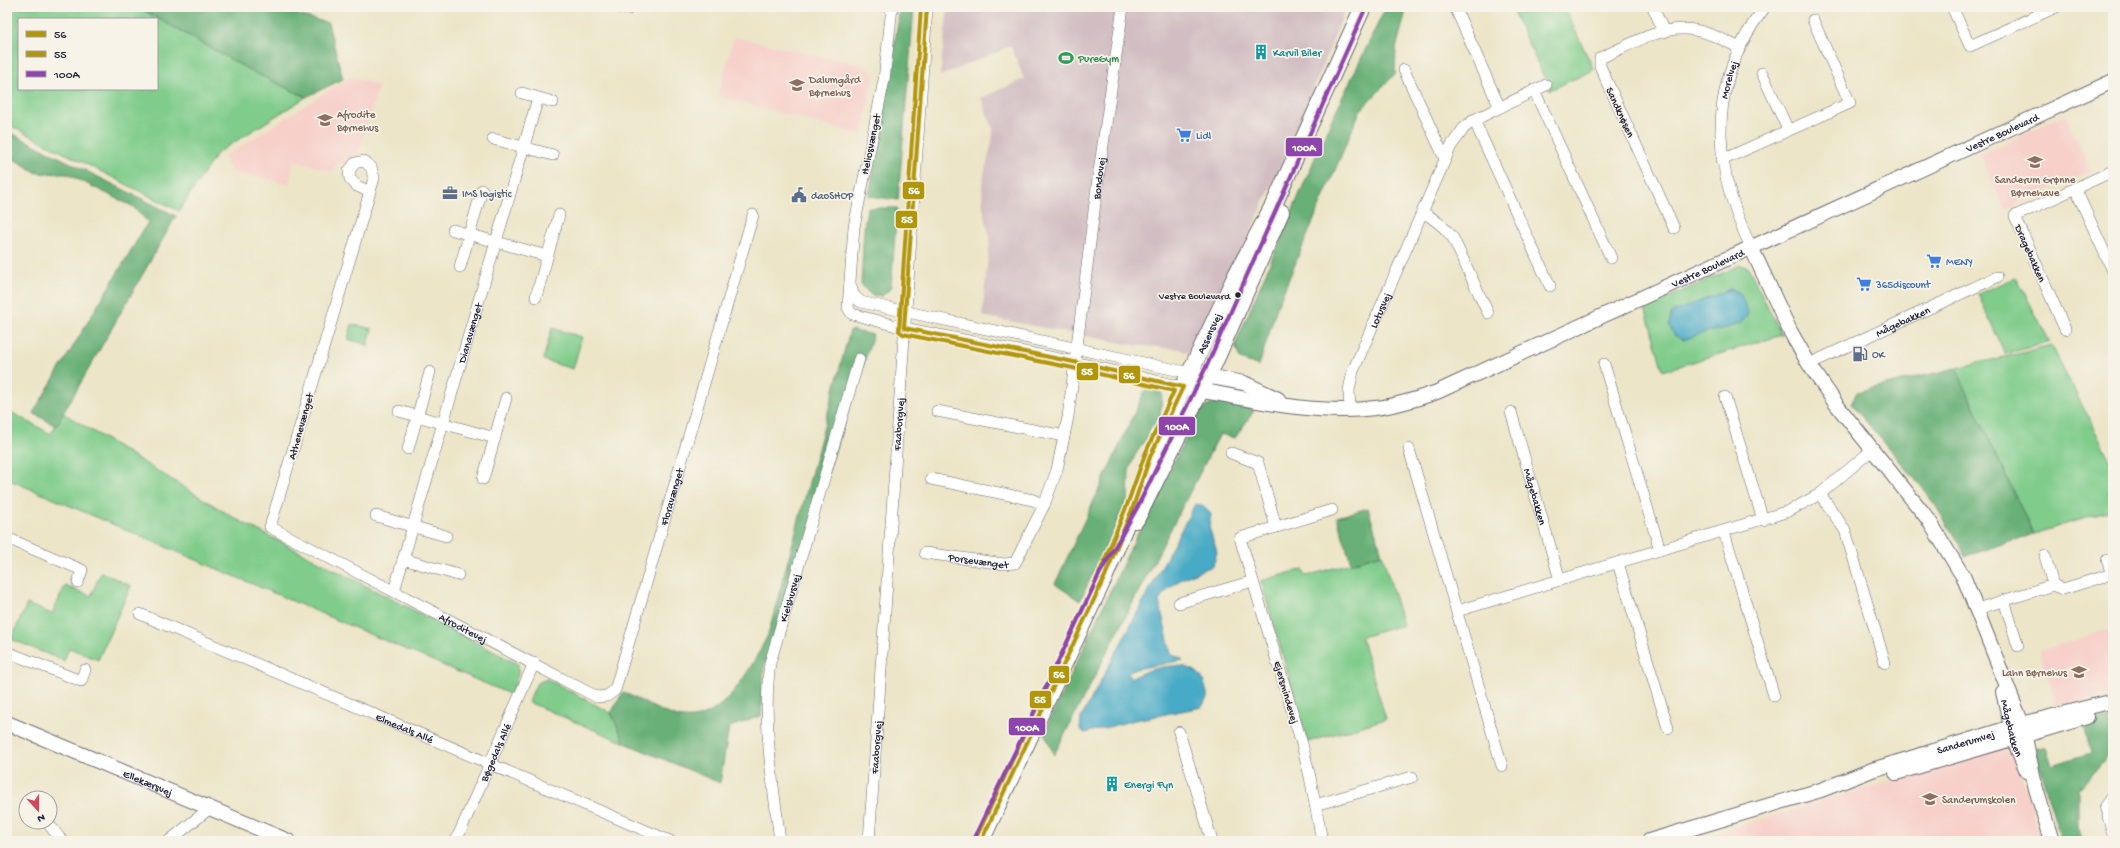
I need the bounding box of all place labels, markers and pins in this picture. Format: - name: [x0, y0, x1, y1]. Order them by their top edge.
- building icon: Karvil Biler: [1252, 43, 1270, 61]
- place label: Karvil Biler: [1273, 48, 1322, 60]
- sports icon: PureGym: [1057, 49, 1075, 67]
- place label: PureGym: [1077, 54, 1119, 66]
- place label: Dalumgård Børnehus: [808, 74, 862, 100]
- school or university icon: Dalumgård Børnehus: [788, 76, 806, 94]
- place label: Afrodite Børnehus: [336, 109, 379, 135]
- school or university icon: Afrodite Børnehus: [316, 111, 334, 129]
- supermarket icon: Lidl: [1175, 126, 1193, 144]
- place label: Lidl: [1196, 131, 1212, 143]
- school or university icon: Sanderum Grønne Børnehave: [2026, 153, 2044, 171]
- place label: Sanderum Grønne Børnehave: [1995, 175, 2076, 200]
- office icon: IMS logistic: [441, 184, 459, 202]
- public building icon: daoSHOP: [790, 186, 808, 204]
- place label: IMS logistic: [462, 189, 513, 201]
- place label: daoSHOP: [811, 191, 854, 203]
- supermarket icon: MENY: [1925, 252, 1943, 270]
- place label: MENY: [1946, 257, 1973, 269]
- supermarket icon: 365discount: [1855, 275, 1873, 293]
- place label: 365discount: [1875, 280, 1932, 292]
- marker: Vestre Boulevard: [1233, 290, 1243, 300]
- place label: Vestre Boulevard: [1158, 291, 1231, 303]
- fuel station icon: OK: [1851, 345, 1869, 363]
- place label: OK: [1872, 350, 1887, 362]
- school or university icon: Lahn Børnehus: [2070, 663, 2088, 681]
- place label: Lahn Børnehus: [2002, 668, 2068, 680]
- building icon: Energi Fyn: [1103, 775, 1121, 793]
- place label: Energi Fyn: [1124, 780, 1174, 792]
- school or university icon: Sanderumskolen: [1921, 790, 1939, 808]
- place label: Sanderumskolen: [1942, 795, 2016, 807]

